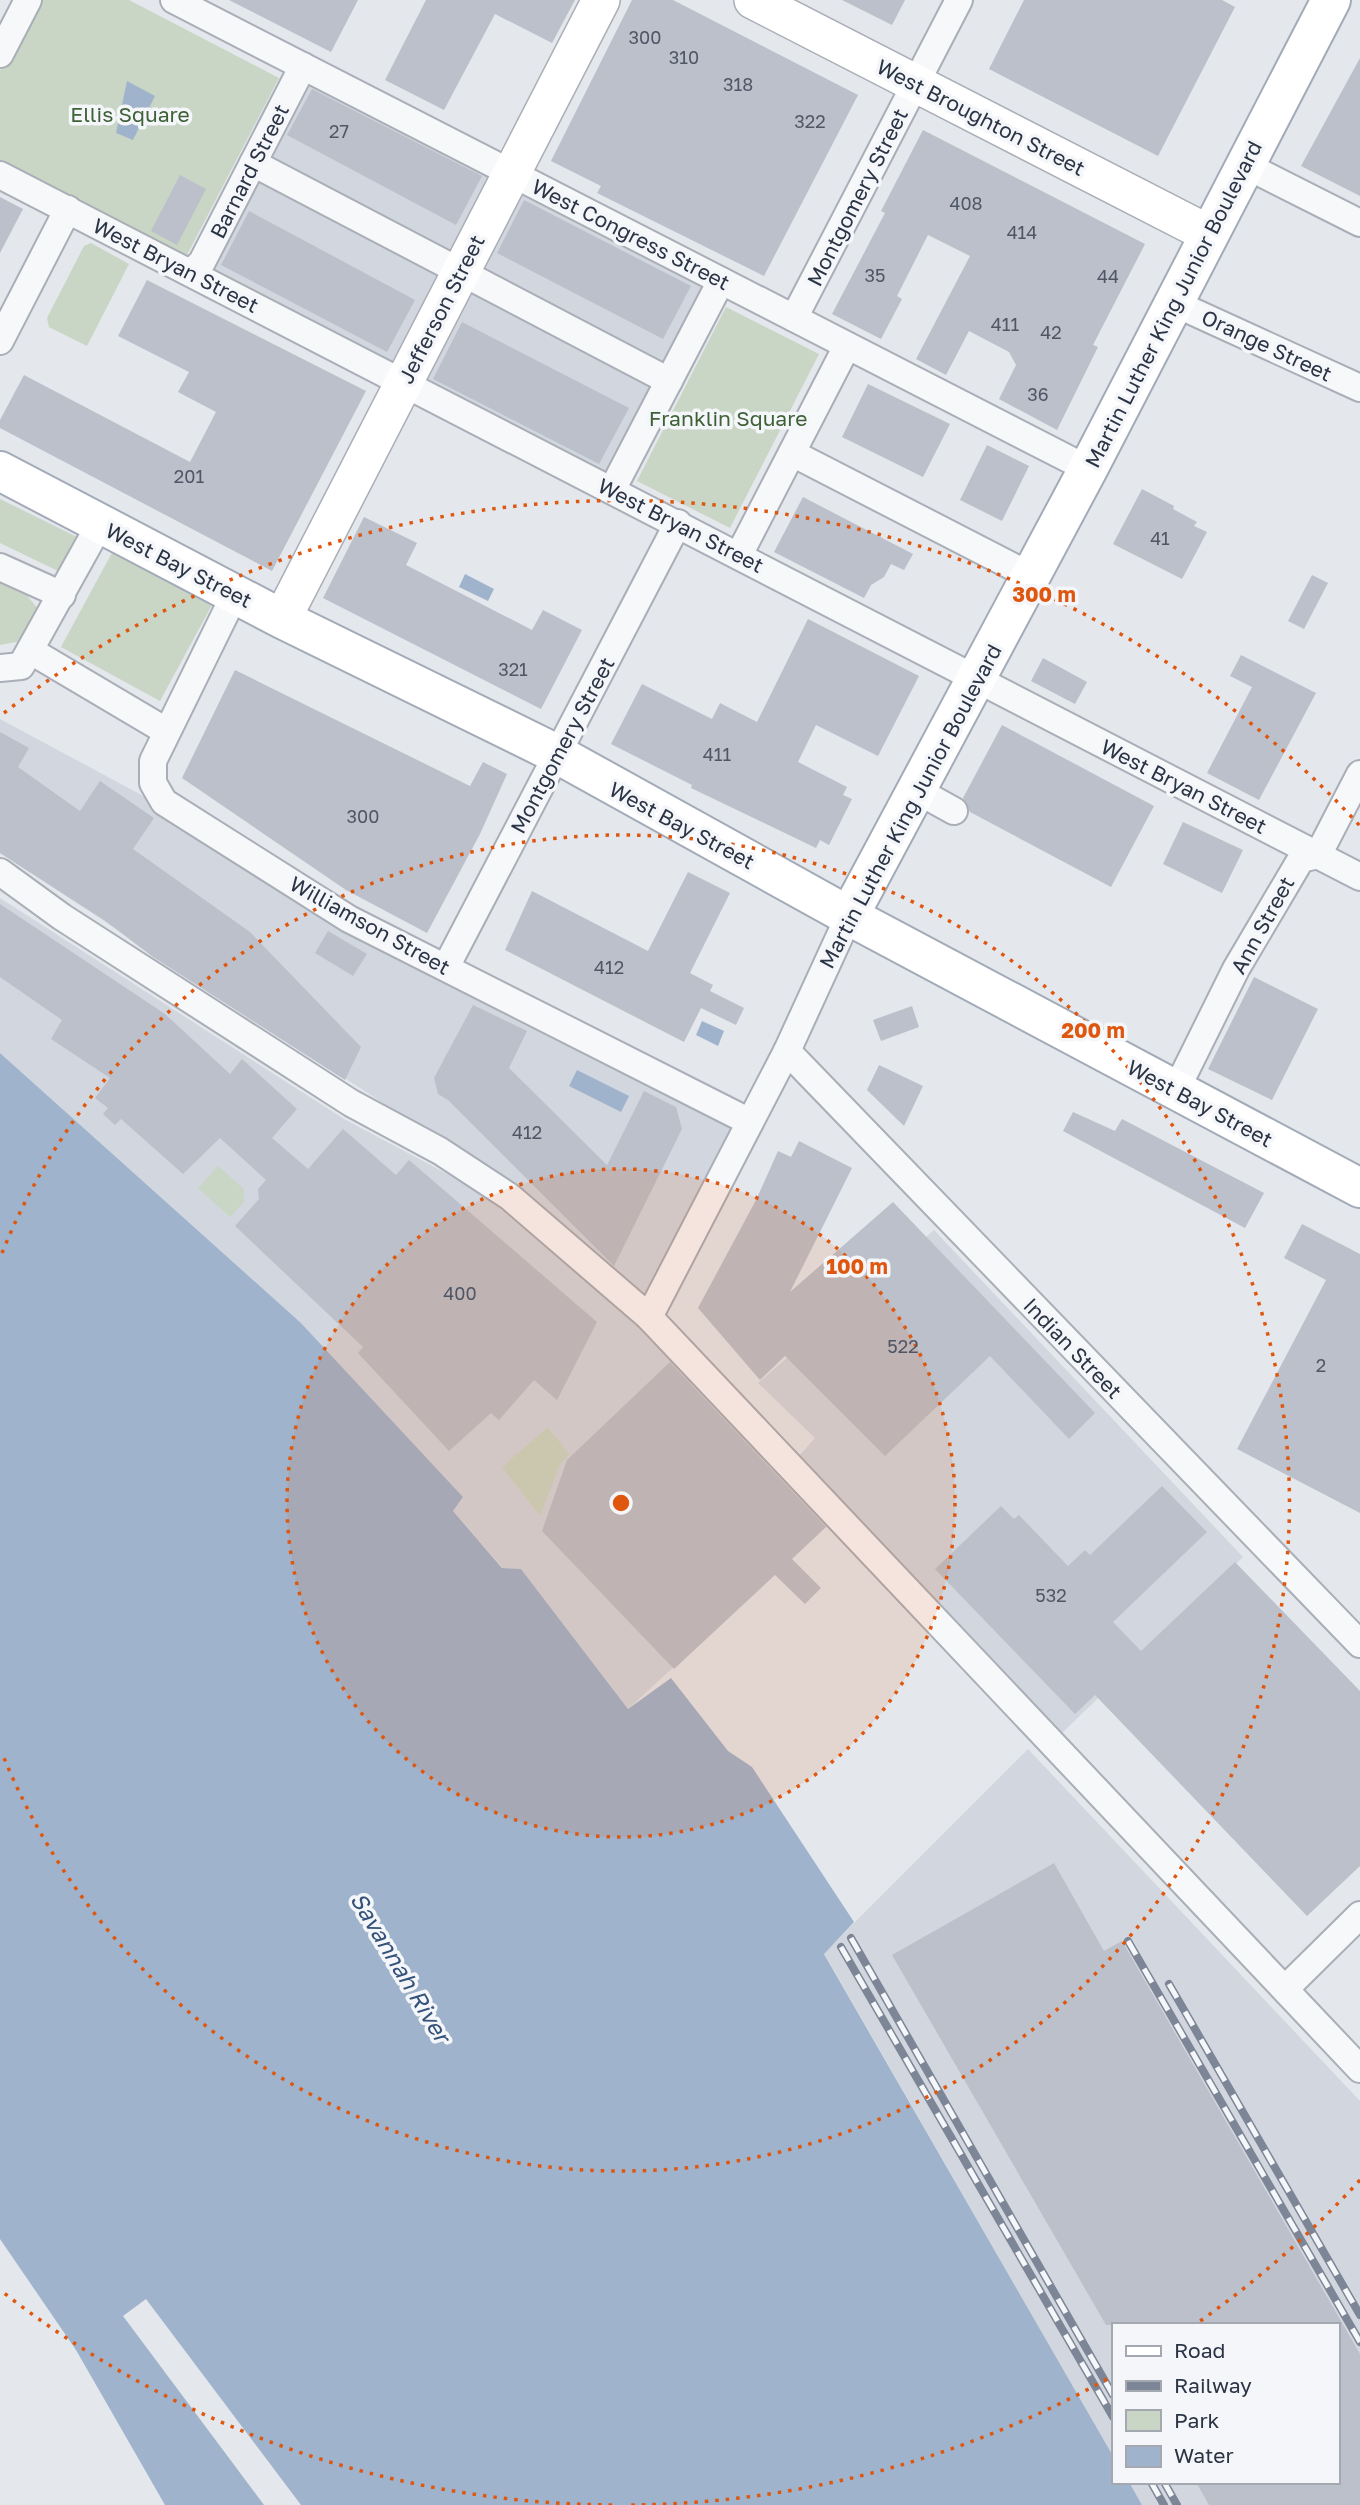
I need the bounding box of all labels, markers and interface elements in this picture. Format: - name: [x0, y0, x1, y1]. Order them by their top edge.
- house number: 300: [629, 26, 661, 48]
- house number: 310: [669, 46, 699, 68]
- street label: West Broughton Street: [872, 53, 1090, 181]
- house number: 318: [723, 73, 753, 95]
- street label: Barnard Street: [204, 100, 294, 242]
- park label: Ellis Square: [70, 101, 190, 127]
- street label: Montgomery Street: [801, 104, 913, 290]
- house number: 322: [794, 110, 826, 132]
- house number: 27: [329, 120, 349, 142]
- street label: Martin Luther King Junior Boulevard: [1079, 136, 1267, 472]
- street label: West Congress Street: [528, 173, 734, 295]
- house number: 408: [949, 192, 983, 214]
- street label: West Bryan Street: [89, 212, 263, 318]
- house number: 414: [1007, 221, 1037, 243]
- street label: Jefferson Street: [392, 230, 490, 388]
- house number: 35: [865, 264, 885, 286]
- house number: 44: [1097, 265, 1119, 287]
- street label: Orange Street: [1198, 303, 1336, 387]
- house number: 411: [991, 313, 1019, 335]
- house number: 42: [1040, 321, 1062, 343]
- house number: 36: [1027, 383, 1049, 405]
- park label: Franklin Square: [649, 405, 807, 431]
- house number: 201: [174, 465, 204, 487]
- street label: West Bryan Street: [594, 472, 768, 578]
- street label: West Bay Street: [101, 517, 257, 613]
- house number: 41: [1150, 527, 1170, 549]
- text: 300 m: [1012, 581, 1076, 607]
- street label: Martin Luther King Junior Boulevard: [813, 639, 1007, 973]
- street label: Montgomery Street: [505, 652, 619, 838]
- house number: 321: [498, 658, 528, 680]
- street label: West Bryan Street: [1097, 733, 1271, 839]
- house number: 411: [703, 743, 731, 765]
- street label: West Bay Street: [605, 776, 759, 874]
- house number: 300: [347, 805, 379, 827]
- street label: Williamson Street: [285, 870, 455, 980]
- street label: Ann Street: [1225, 872, 1299, 978]
- house number: 412: [594, 956, 624, 978]
- text: 200 m: [1061, 1017, 1125, 1043]
- street label: West Bay Street: [1123, 1054, 1277, 1152]
- house number: 412: [512, 1121, 542, 1143]
- text: 100 m: [826, 1253, 888, 1279]
- house number: 400: [443, 1282, 477, 1304]
- street label: Indian Street: [1018, 1292, 1128, 1404]
- house number: 522: [887, 1335, 919, 1357]
- house number: 2: [1316, 1354, 1326, 1376]
- centre of rings: [609, 1491, 633, 1515]
- house number: 532: [1035, 1584, 1067, 1606]
- water label: Savannah River: [345, 1887, 458, 2050]
- legend: [1112, 2323, 1339, 2484]
- text: Road: [1174, 2337, 1225, 2363]
- text: Railway: [1174, 2372, 1252, 2398]
- text: Park: [1174, 2407, 1220, 2433]
- text: Water: [1174, 2442, 1234, 2468]

